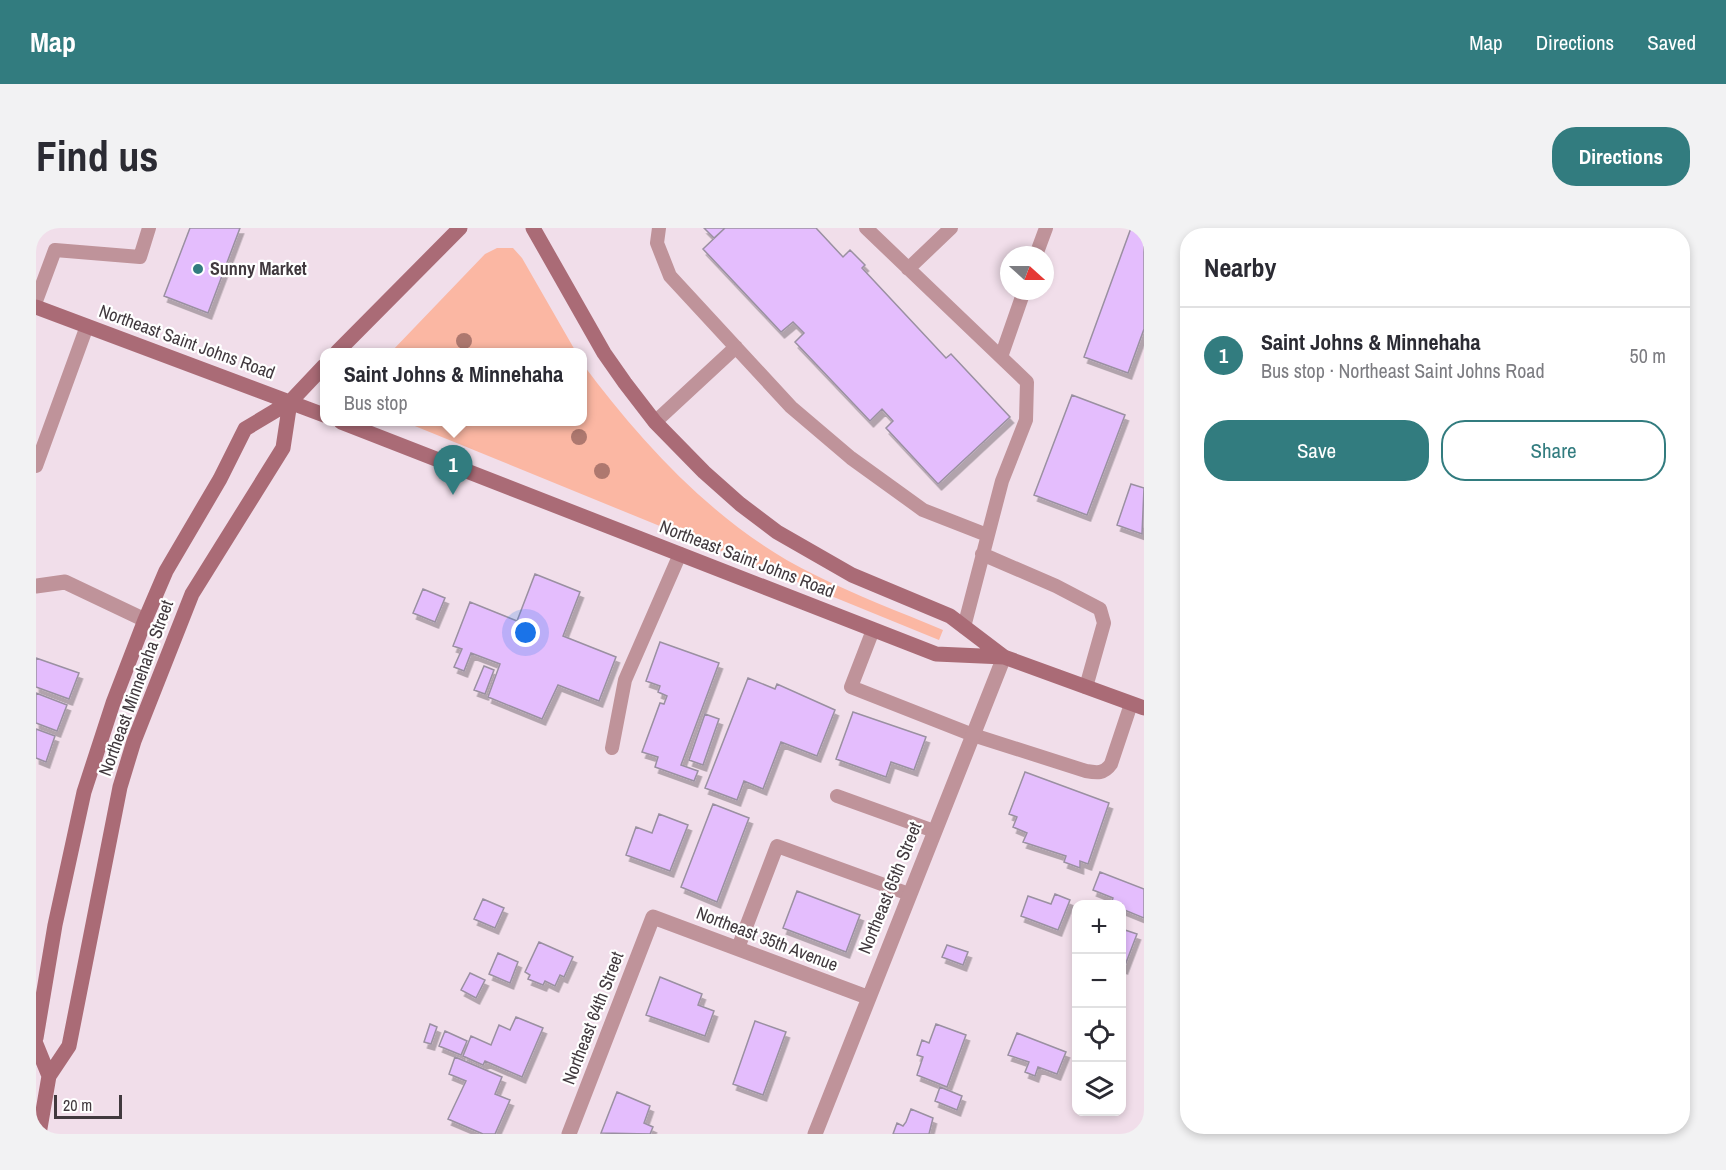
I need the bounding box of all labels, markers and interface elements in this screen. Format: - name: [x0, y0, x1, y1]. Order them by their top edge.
- text: Map: [30, 23, 76, 61]
- text: Map: [1469, 28, 1503, 57]
- text: Directions: [1536, 28, 1614, 57]
- text: Saved: [1647, 28, 1696, 57]
- button: Directions: [1552, 127, 1690, 186]
- text: Find us: [36, 128, 158, 184]
- north arrow: [1000, 246, 1054, 300]
- text: Nearby: [1204, 250, 1276, 285]
- place label: Sunny Market: [210, 256, 307, 281]
- marker: Sunny Market: [191, 262, 205, 276]
- street label: Northeast Saint Johns Road: [96, 298, 279, 385]
- text: Saint Johns & Minnehaha: [1261, 327, 1481, 357]
- text: 1: [1219, 342, 1228, 369]
- text: 50 m: [1630, 342, 1666, 369]
- popup: [320, 348, 587, 426]
- text: Bus stop · Northeast Saint Johns Road: [1261, 357, 1545, 384]
- text: Saint Johns & Minnehaha: [344, 359, 563, 389]
- text: Bus stop: [344, 389, 408, 416]
- button: Save: [1204, 420, 1429, 481]
- button: Share: [1441, 420, 1666, 481]
- pin: 1: [434, 446, 472, 495]
- street label: Northeast Saint Johns Road: [656, 514, 838, 603]
- street label: Northeast Minnehaha Street: [92, 596, 179, 779]
- your location: [511, 618, 540, 647]
- street label: Northeast 65th Street: [852, 818, 927, 958]
- street label: Northeast 35th Avenue: [693, 900, 842, 977]
- map controls: [1072, 900, 1126, 1116]
- button: +: [1072, 900, 1126, 954]
- street label: Northeast 64th Street: [556, 948, 629, 1088]
- button: −: [1072, 954, 1126, 1008]
- button: locate: [1072, 1008, 1126, 1062]
- button: layers: [1072, 1062, 1126, 1116]
- scale bar: [54, 1092, 122, 1120]
- text: 20 m: [63, 1094, 92, 1116]

